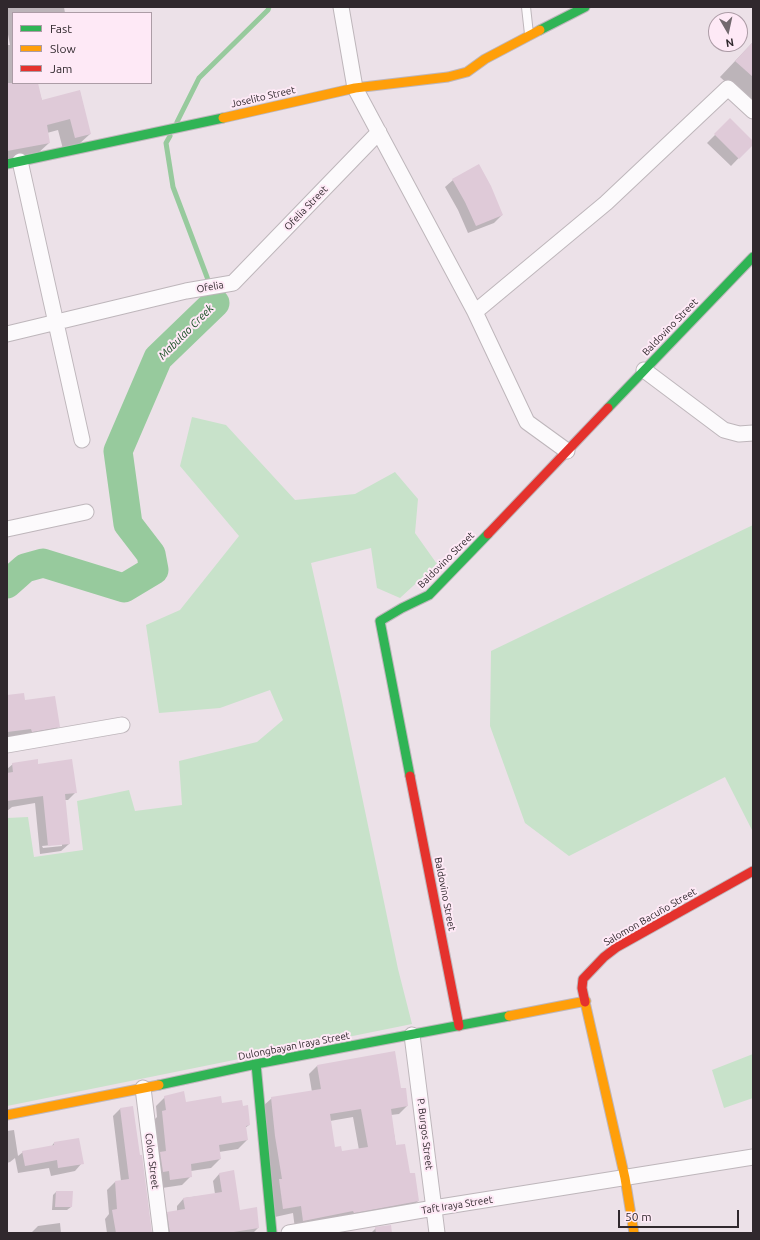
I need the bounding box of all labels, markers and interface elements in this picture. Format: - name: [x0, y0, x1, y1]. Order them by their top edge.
- legend: [12, 12, 152, 84]
- north arrow: [708, 12, 748, 52]
- text: Fast: [50, 22, 72, 35]
- text: N: [725, 36, 735, 49]
- text: Slow: [50, 42, 76, 55]
- text: Jam: [50, 62, 72, 75]
- street label: Joselito Street: [230, 84, 296, 110]
- street label: Ofelia Street: [282, 183, 330, 233]
- street label: Ofelia: [196, 279, 224, 295]
- street label: Baldovino Street: [640, 296, 700, 358]
- water label: Mabulao Creek: [156, 302, 216, 362]
- street label: Baldovino Street: [415, 529, 477, 591]
- street label: Baldovino Street: [432, 856, 458, 932]
- street label: Salomon Bacuño Street: [602, 886, 698, 948]
- street label: Dulongbayan Iraya Street: [237, 1029, 351, 1063]
- street label: P. Burgos Street: [415, 1098, 435, 1170]
- street label: Colon Street: [143, 1132, 161, 1190]
- street label: Taft Iraya Street: [421, 1193, 493, 1217]
- scale bar: [620, 1202, 741, 1228]
- text: 50 m: [625, 1210, 652, 1223]

